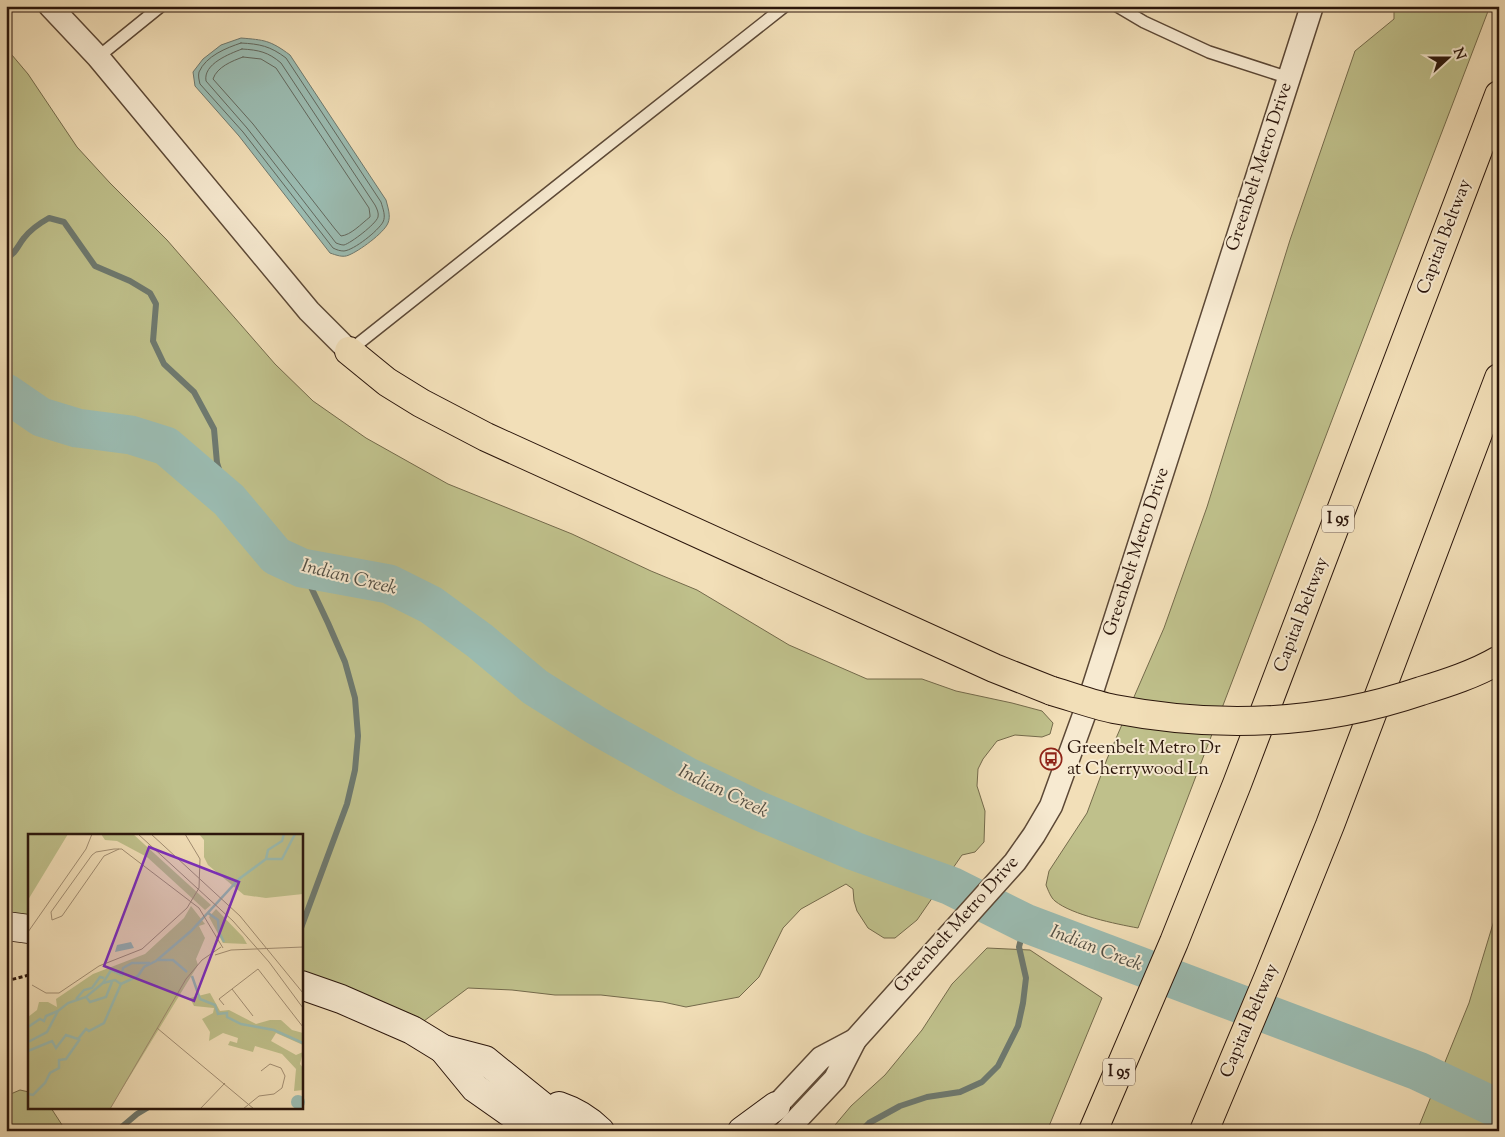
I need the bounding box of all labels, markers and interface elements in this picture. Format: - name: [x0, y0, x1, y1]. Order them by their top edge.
- north arrow: [1422, 32, 1472, 82]
- text: N: [1447, 45, 1470, 63]
- street label: Greenbelt Metro Drive: [1220, 79, 1300, 255]
- street label: Capital Beltway: [1411, 175, 1479, 299]
- street label: Greenbelt Metro Drive: [1097, 464, 1177, 640]
- road number: I 95: [1322, 506, 1354, 532]
- water label: Indian Creek: [298, 553, 400, 603]
- street label: Capital Beltway: [1268, 553, 1336, 677]
- place label: Greenbelt Metro Dr at Cherrywood Ln: [1067, 736, 1221, 783]
- bus stop icon: Greenbelt Metro Dr at Cherrywood Ln: [1039, 747, 1063, 771]
- water label: Indian Creek: [673, 759, 773, 826]
- inset map: [28, 834, 302, 1110]
- street label: Greenbelt Metro Drive: [888, 851, 1026, 999]
- water label: Indian Creek: [1046, 919, 1147, 979]
- street label: Capital Beltway: [1214, 960, 1286, 1082]
- road number: I 95: [1103, 1058, 1135, 1086]

